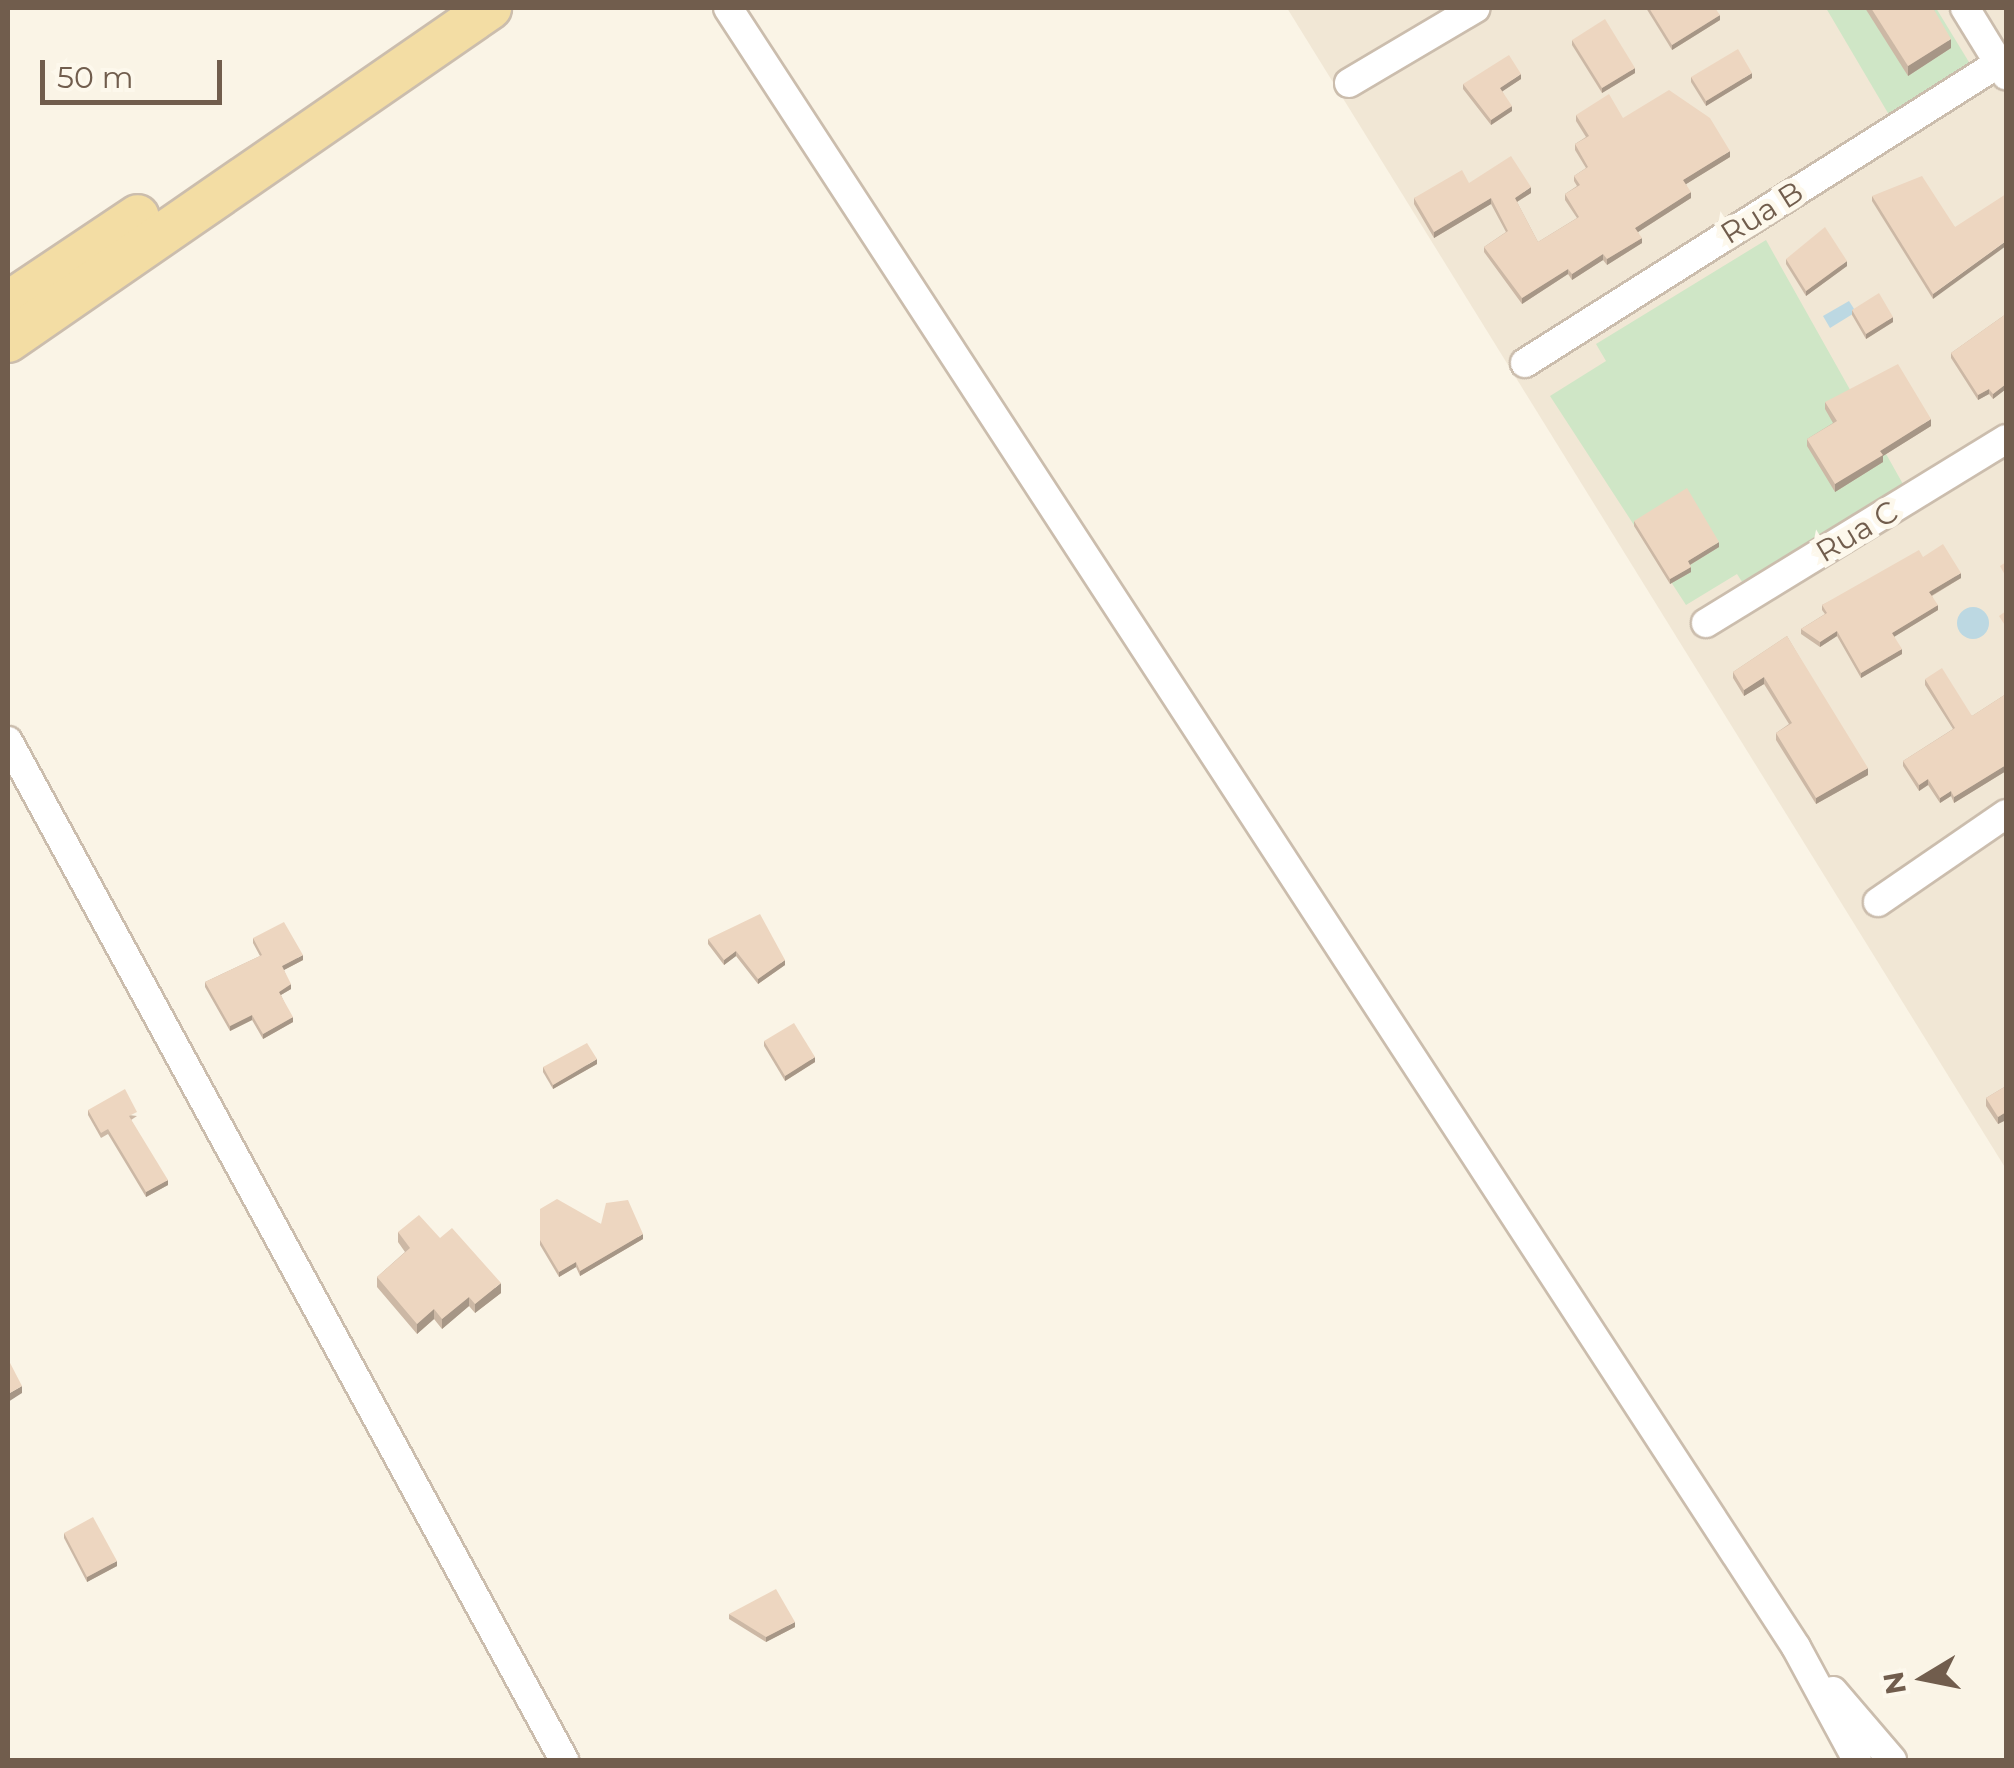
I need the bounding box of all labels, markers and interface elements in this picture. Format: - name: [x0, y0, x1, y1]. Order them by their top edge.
- scale bar: [45, 40, 228, 102]
- text: 50 m: [57, 59, 134, 96]
- street label: Rua B: [1714, 174, 1810, 252]
- street label: Rua C: [1810, 494, 1904, 570]
- north arrow: [1874, 1628, 1974, 1728]
- text: N: [1876, 1669, 1913, 1697]

